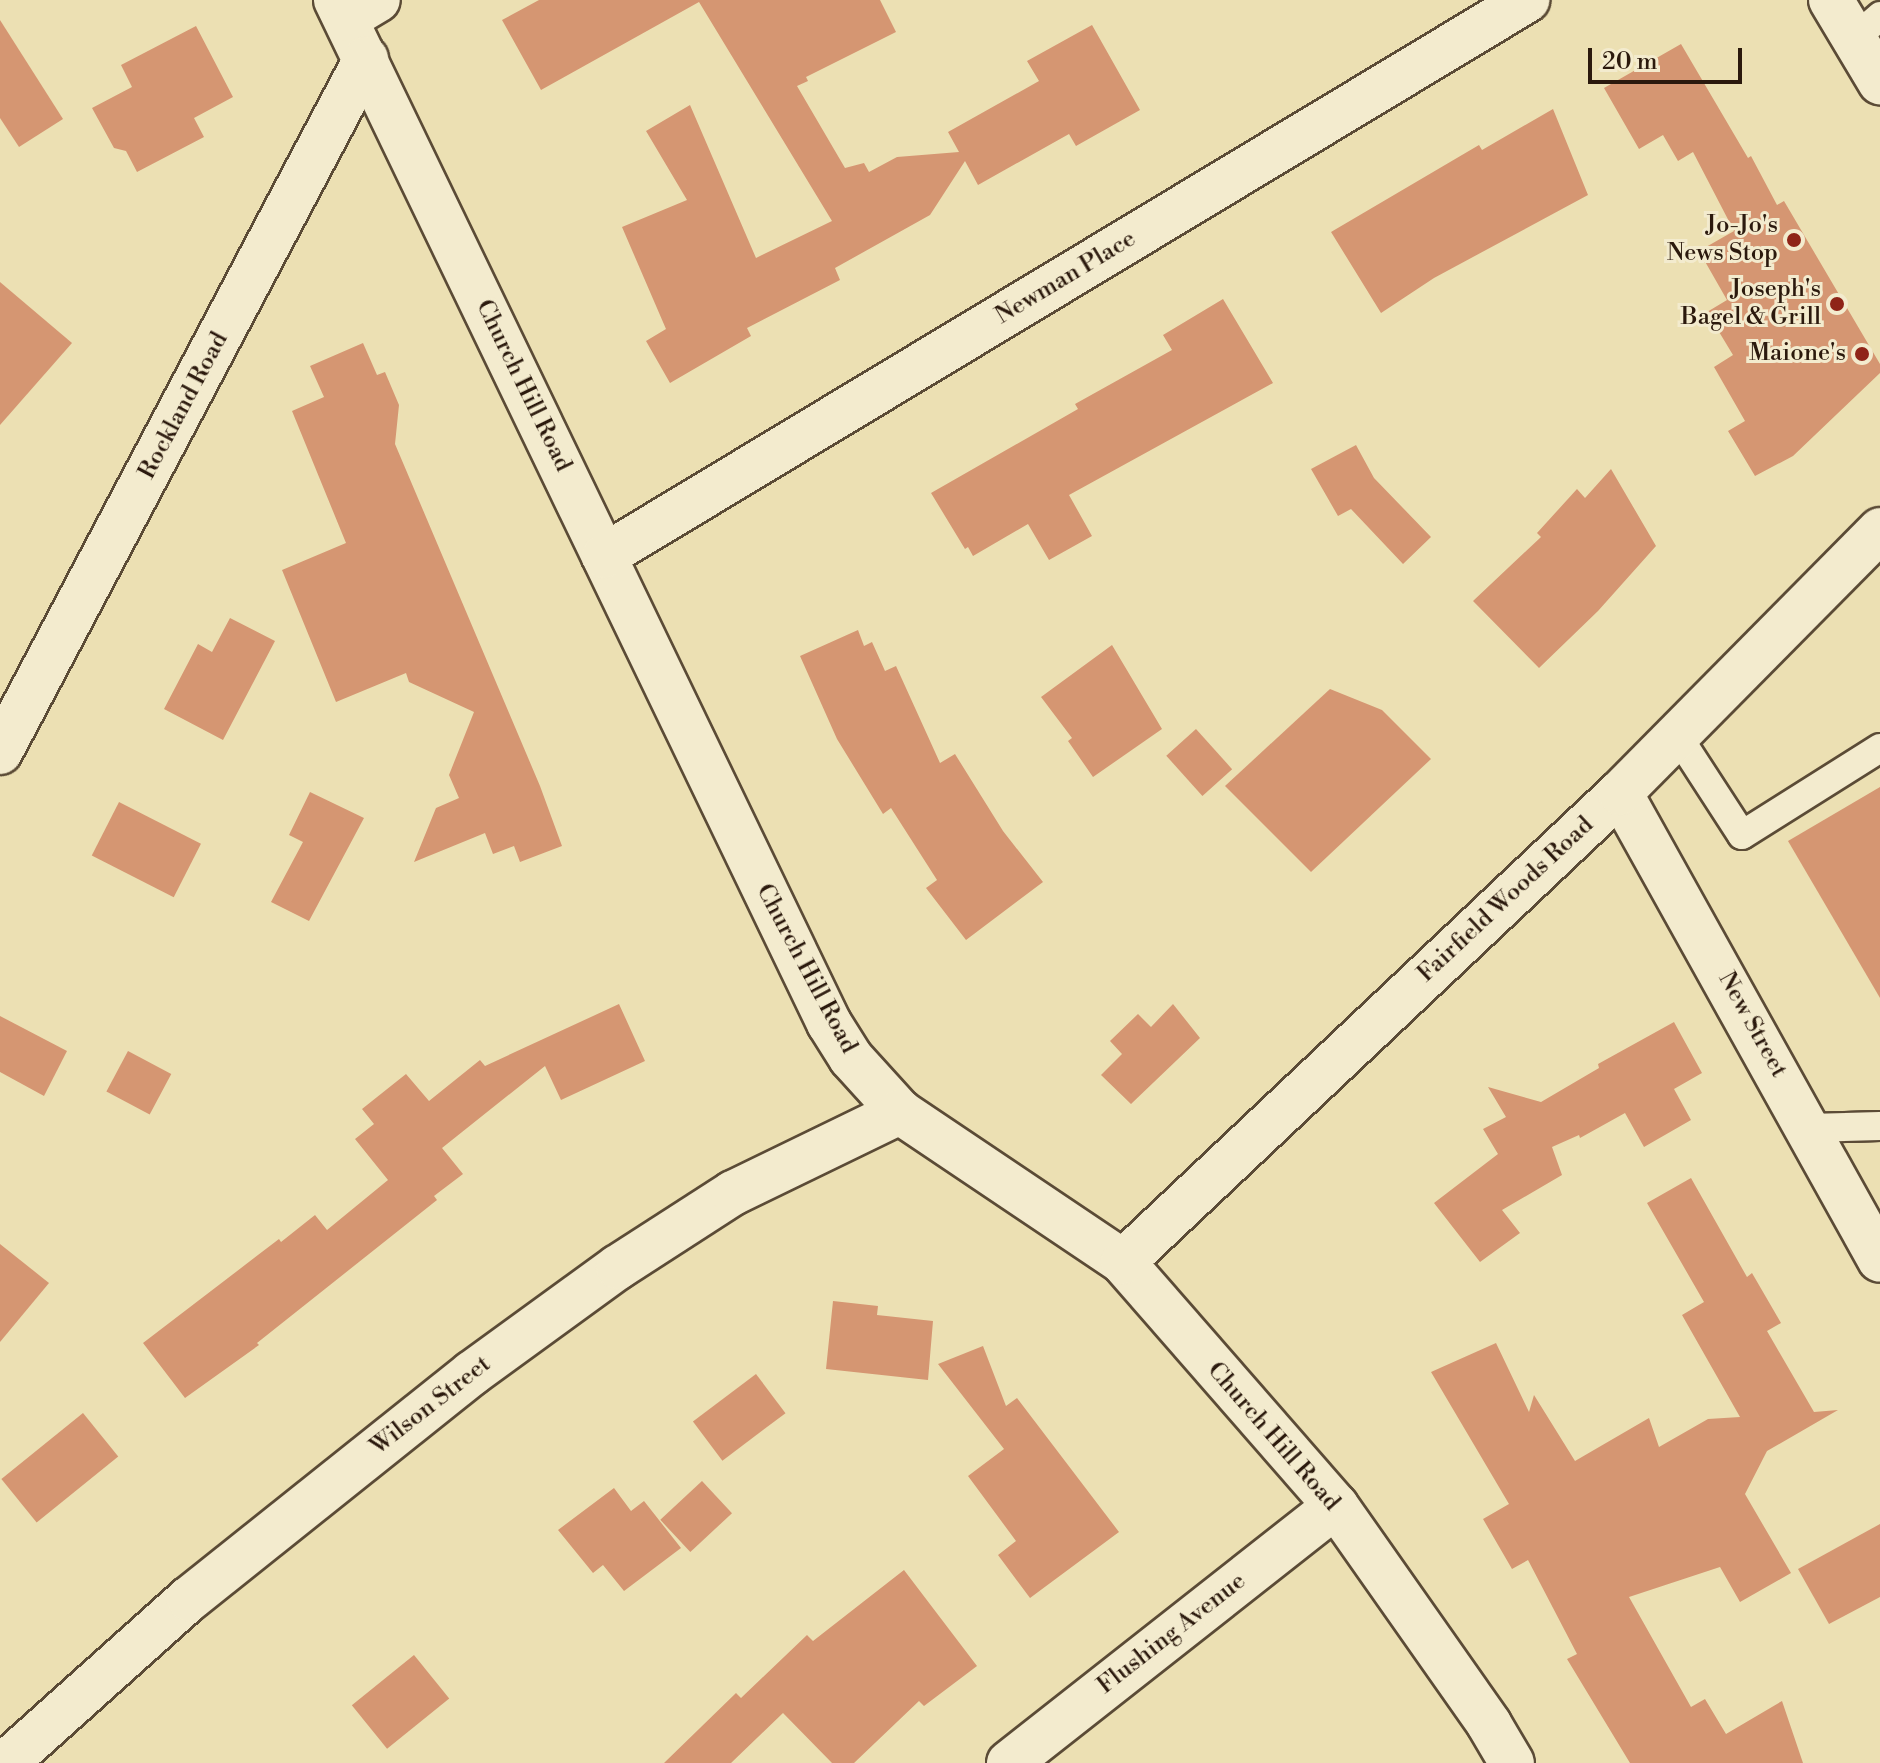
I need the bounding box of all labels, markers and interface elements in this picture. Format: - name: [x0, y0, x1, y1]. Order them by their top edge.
- scale bar: [1592, 32, 1746, 82]
- text: 20 m: [1602, 47, 1658, 77]
- place label: Jo-Jo's News Stop: [1667, 212, 1778, 268]
- street label: Newman Place: [991, 225, 1141, 331]
- marker: Jo-Jo's News Stop: [1785, 231, 1803, 249]
- place label: Joseph's Bagel & Grill: [1681, 276, 1821, 332]
- street label: Church Hill Road: [469, 295, 577, 477]
- marker: Joseph's Bagel & Grill: [1828, 295, 1846, 313]
- street label: Rockland Road: [133, 328, 235, 484]
- place label: Maione's: [1749, 340, 1846, 368]
- marker: Maione's: [1853, 345, 1871, 363]
- street label: Fairfield Woods Road: [1412, 811, 1600, 989]
- street label: Church Hill Road: [749, 879, 863, 1059]
- street label: New Street: [1711, 967, 1793, 1083]
- street label: Wilson Street: [365, 1350, 497, 1462]
- street label: Church Hill Road: [1201, 1357, 1345, 1517]
- street label: Flushing Avenue: [1092, 1567, 1252, 1701]

